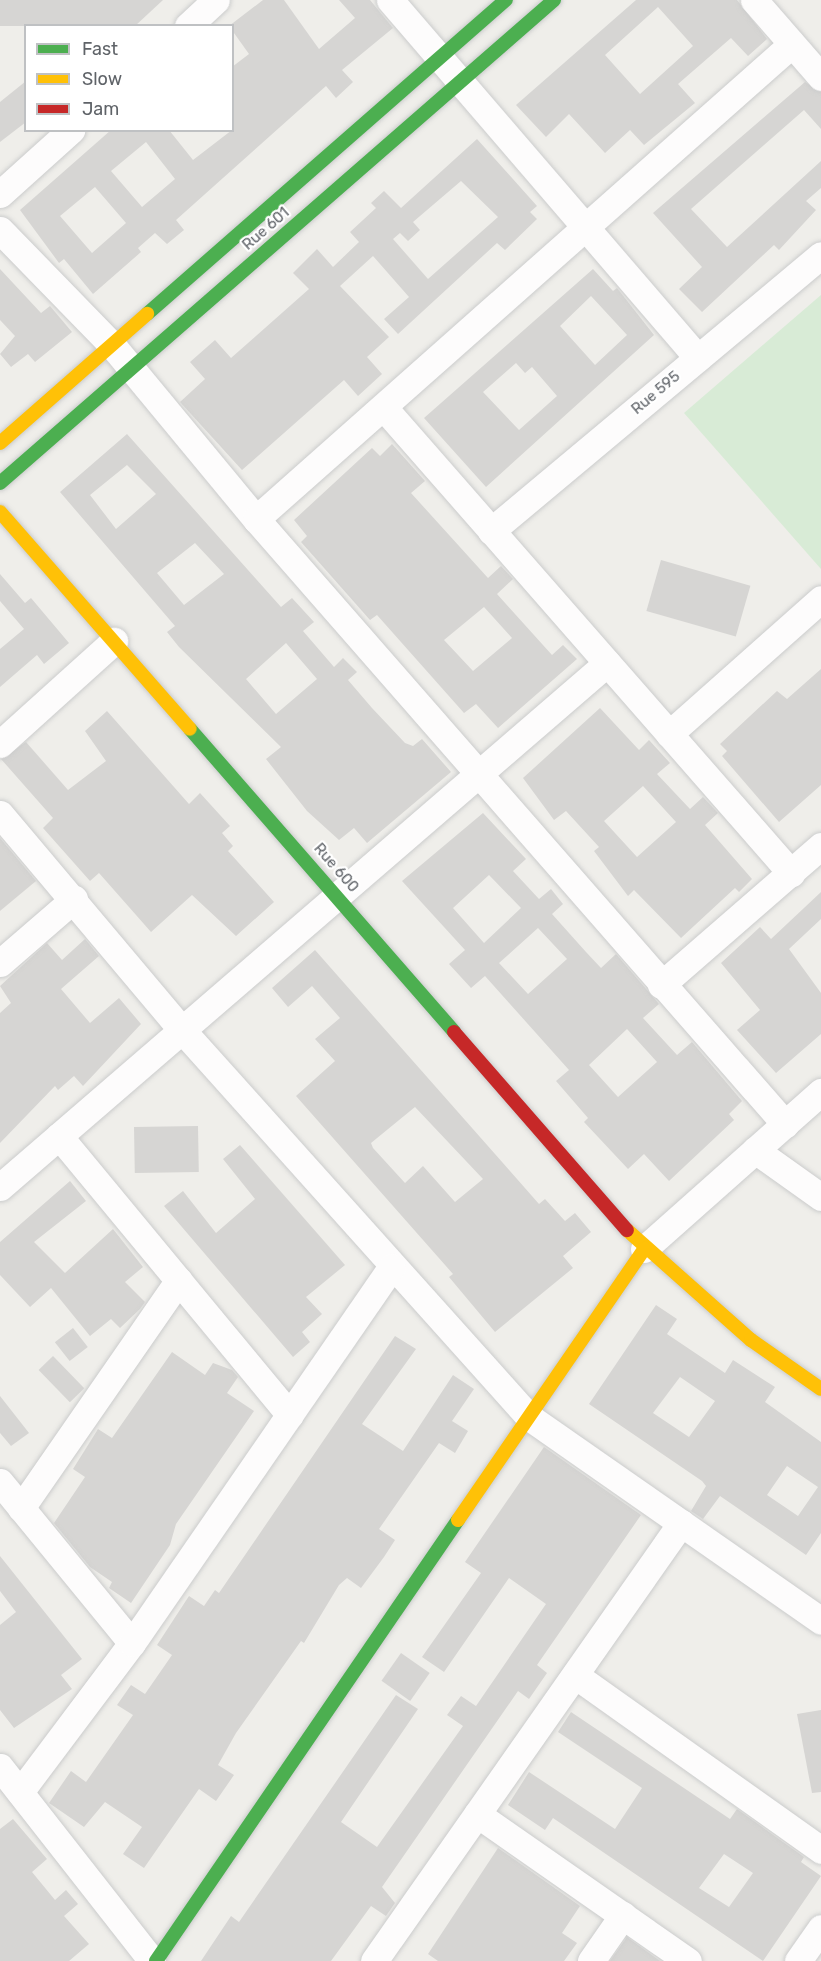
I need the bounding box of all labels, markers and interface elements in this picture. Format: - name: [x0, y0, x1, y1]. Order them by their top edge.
- legend: [24, 24, 234, 132]
- text: Fast: [82, 38, 118, 60]
- text: Slow: [82, 68, 122, 90]
- text: Jam: [82, 98, 119, 120]
- street label: Rue 601: [239, 204, 293, 254]
- street label: Rue 595: [628, 368, 684, 418]
- street label: Rue 600: [310, 840, 362, 896]

